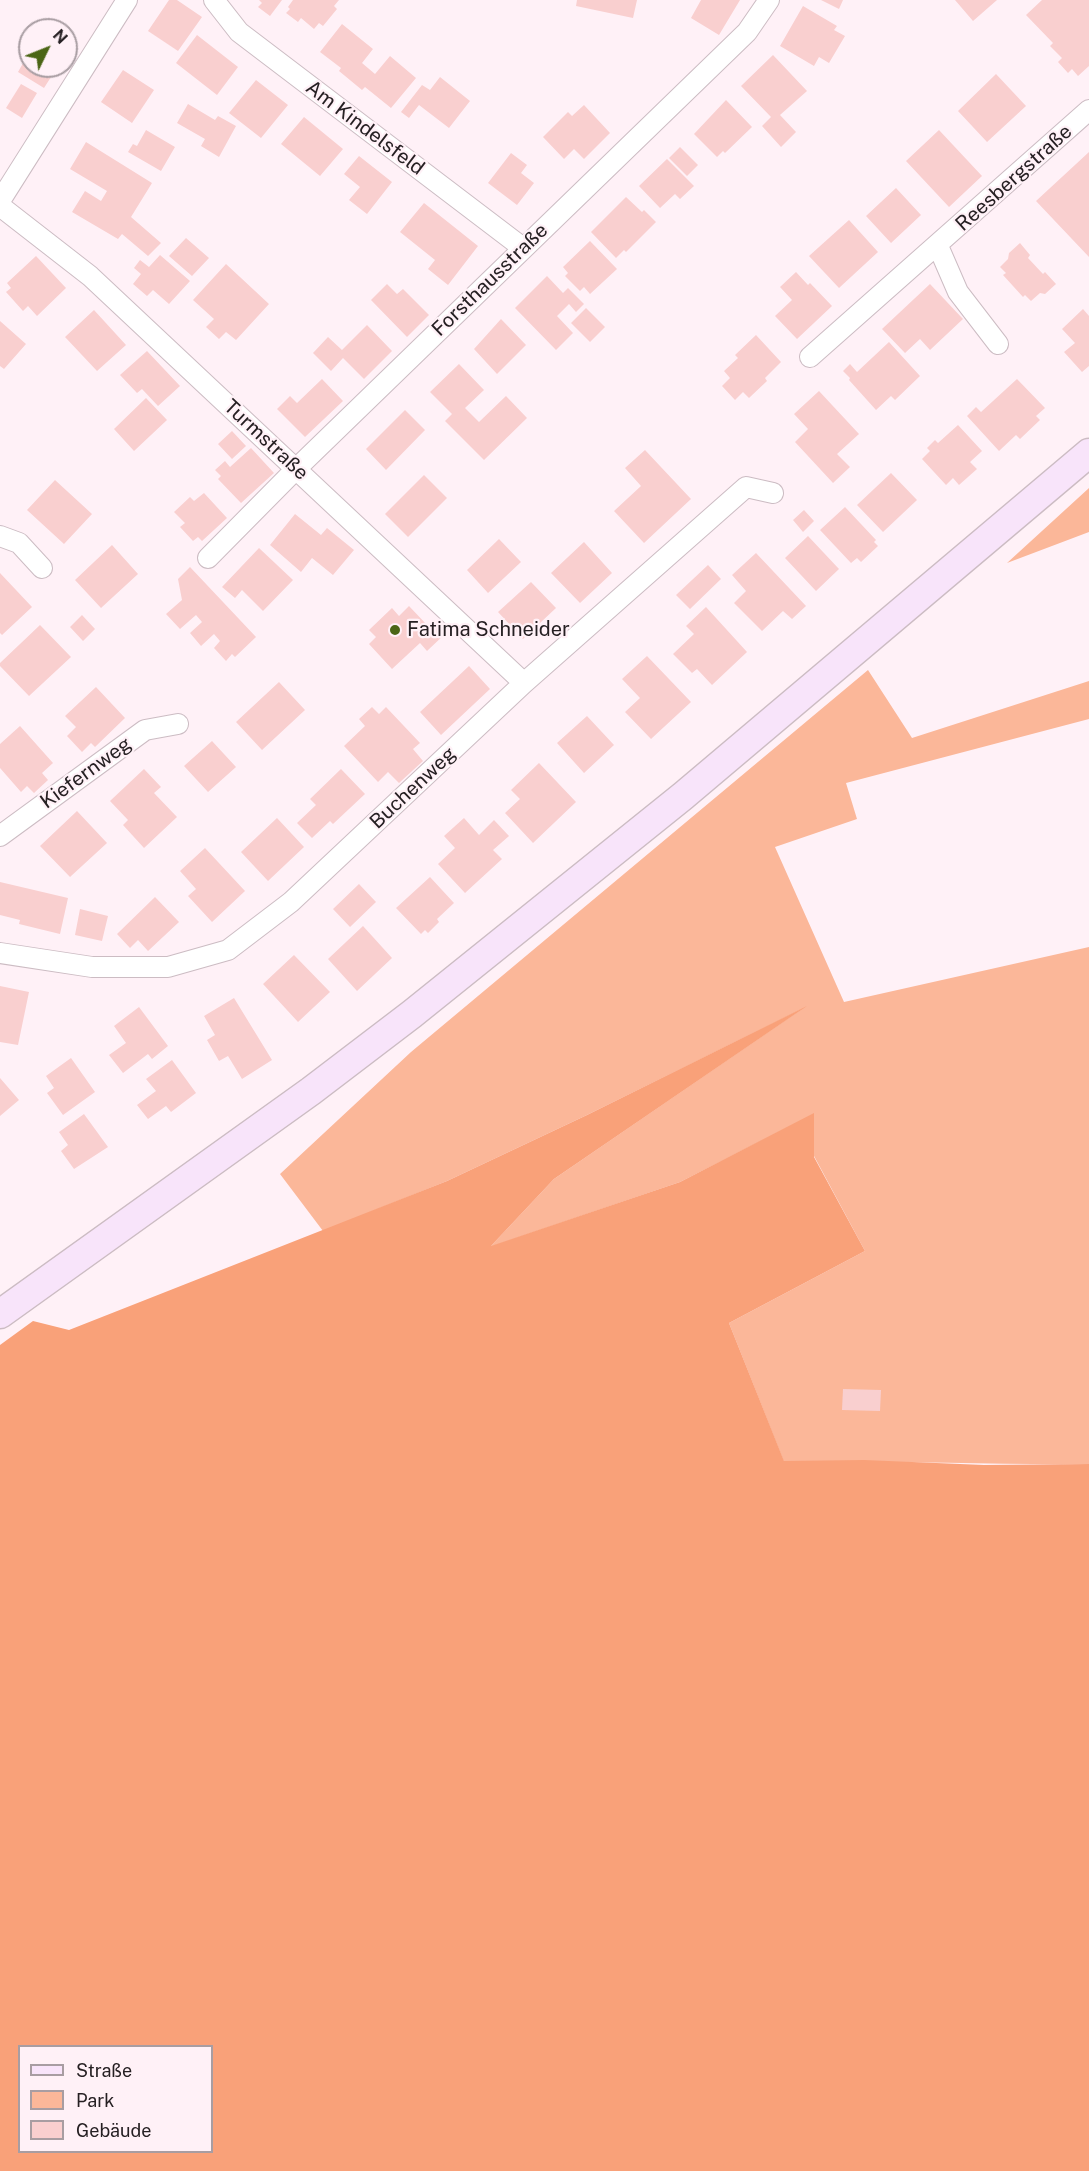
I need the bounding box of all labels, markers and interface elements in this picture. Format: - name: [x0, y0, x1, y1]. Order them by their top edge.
- north arrow: [18, 18, 78, 78]
- text: N: [49, 26, 71, 48]
- street label: Am Kindelsfeld: [301, 76, 429, 180]
- street label: Reesbergstraße: [951, 120, 1077, 236]
- street label: Forsthausstraße: [427, 219, 553, 341]
- street label: Turmstraße: [219, 395, 313, 485]
- place label: Fatima Schneider: [407, 618, 570, 642]
- marker: Fatima Schneider: [388, 623, 402, 637]
- street label: Kiefernweg: [36, 732, 136, 814]
- street label: Buchenweg: [365, 742, 461, 834]
- legend: [18, 2045, 213, 2153]
- text: Straße: [76, 2060, 132, 2081]
- text: Park: [76, 2090, 114, 2111]
- text: Gebäude: [76, 2120, 151, 2141]

